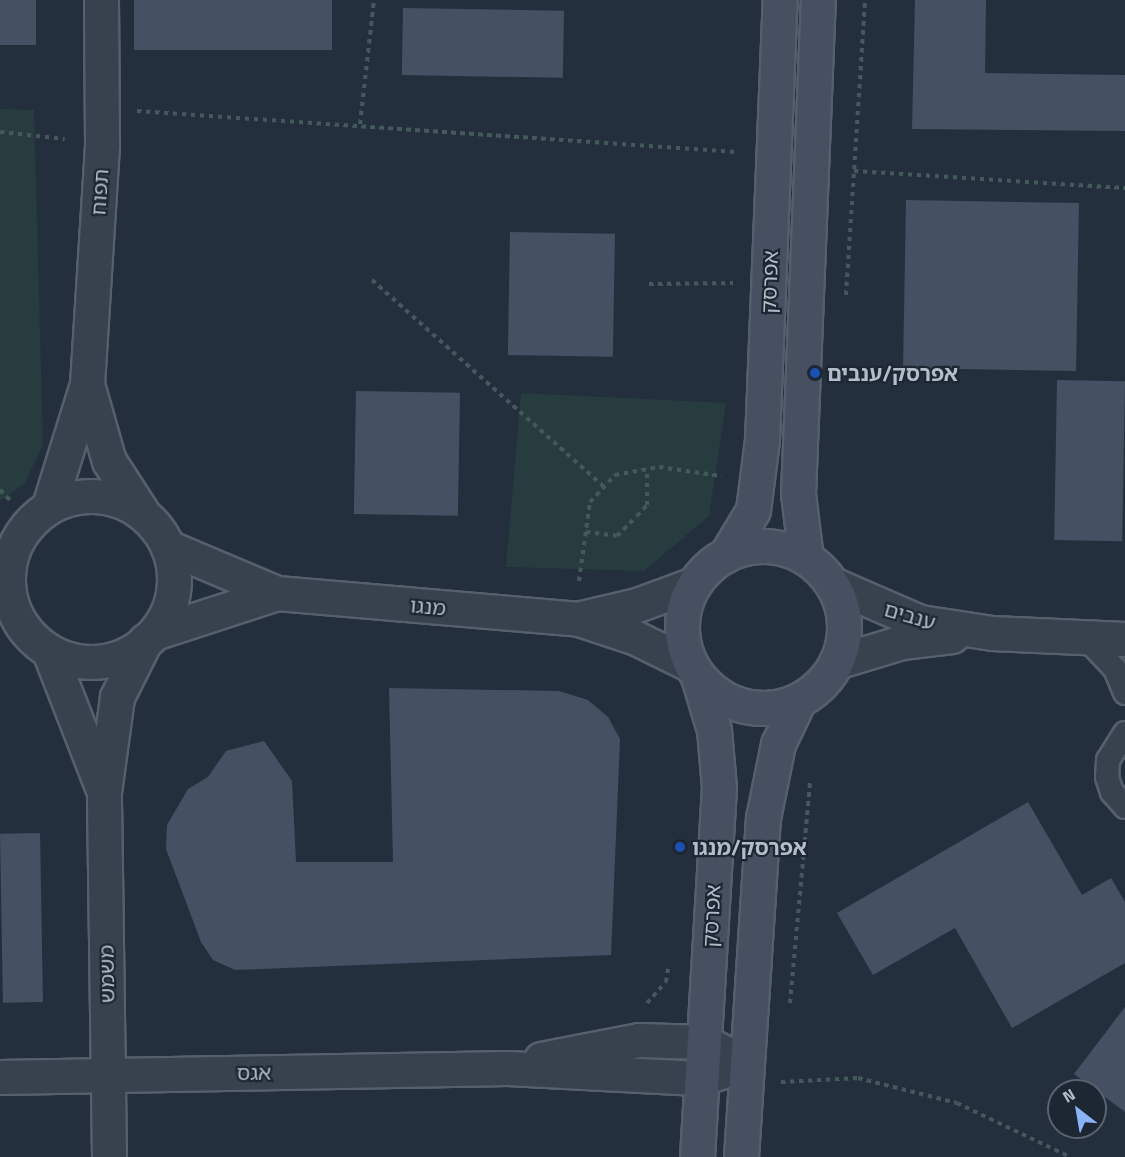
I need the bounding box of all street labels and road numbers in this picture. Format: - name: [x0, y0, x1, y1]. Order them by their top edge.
- street label: תפוח: [85, 168, 113, 216]
- street label: אפרסק: [755, 250, 783, 314]
- street label: מנגו: [409, 592, 447, 620]
- street label: ענבים: [881, 596, 939, 634]
- street label: אפרסק: [697, 884, 725, 948]
- street label: משמש: [93, 945, 119, 1003]
- street label: אגס: [236, 1059, 272, 1085]

